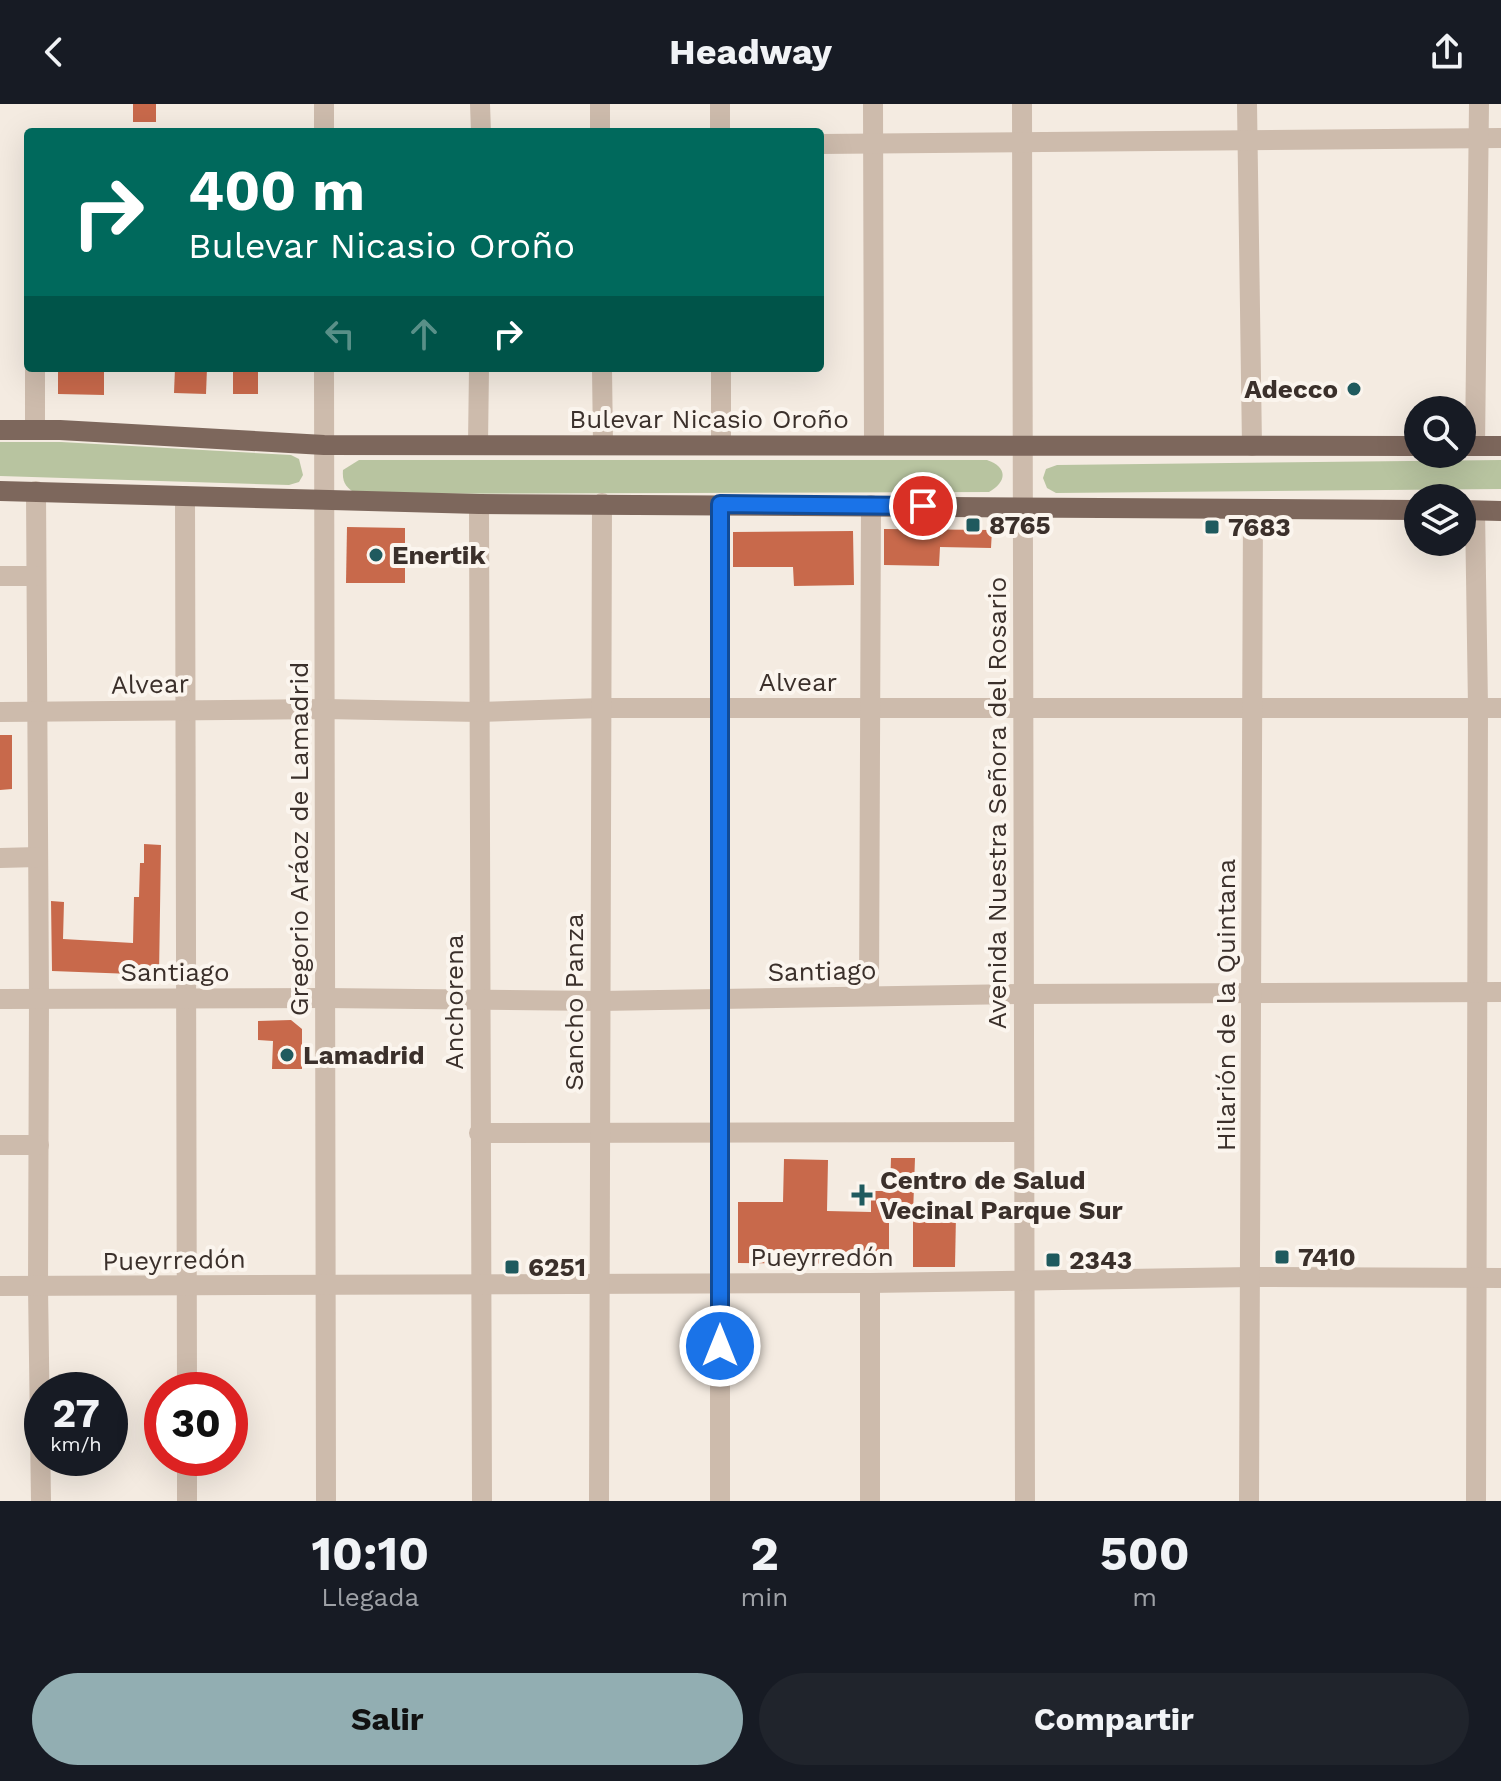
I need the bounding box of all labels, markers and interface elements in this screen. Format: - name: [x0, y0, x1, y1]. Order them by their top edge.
- icon: back: [32, 30, 76, 74]
- icon: share: [1425, 30, 1469, 74]
- text: Headway: [669, 31, 832, 73]
- text: 400 m: [188, 158, 365, 224]
- icon: right: [56, 160, 160, 264]
- text: Bulevar Nicasio Oroño: [188, 225, 575, 267]
- icon: left: [318, 312, 362, 356]
- icon: ahead: [402, 312, 446, 356]
- icon: right: [486, 312, 530, 356]
- place label: Adecco: [1244, 374, 1338, 404]
- marker: Adecco: [1345, 380, 1363, 398]
- map controls: [1404, 396, 1476, 556]
- button: search: [1404, 396, 1476, 468]
- street label: Bulevar Nicasio Oroño: [569, 404, 849, 434]
- pin: [889, 472, 957, 540]
- icon: arrive: [901, 484, 945, 528]
- button: layers: [1404, 484, 1476, 556]
- place label: 8765: [989, 510, 1051, 540]
- place label: 7683: [1228, 512, 1291, 542]
- marker: 8765: [964, 516, 982, 534]
- marker: 7683: [1203, 518, 1221, 536]
- place label: Enertik: [392, 540, 486, 570]
- marker: Enertik: [367, 546, 385, 564]
- street label: Avenida Nuestra Señora del Rosario: [982, 577, 1012, 1029]
- street label: Gregorio Aráoz de Lamadrid: [284, 662, 314, 1016]
- street label: Alvear: [759, 667, 837, 697]
- street label: Alvear: [111, 668, 189, 700]
- street label: Hilarión de la Quintana: [1211, 858, 1241, 1151]
- street label: Sancho Panza: [559, 913, 589, 1091]
- street label: Anchorena: [439, 934, 469, 1070]
- street label: Santiago: [767, 955, 877, 987]
- street label: Santiago: [121, 957, 230, 987]
- place label: Lamadrid: [303, 1040, 424, 1070]
- marker: Lamadrid: [278, 1046, 296, 1064]
- place label: Centro de Salud Vecinal Parque Sur: [880, 1165, 1123, 1225]
- marker: Centro de Salud Vecinal Parque Sur: [851, 1184, 873, 1206]
- street label: Pueyrredón: [750, 1242, 894, 1272]
- place label: 7410: [1298, 1242, 1356, 1272]
- street label: Pueyrredón: [102, 1244, 246, 1276]
- place label: 2343: [1069, 1245, 1132, 1275]
- marker: 7410: [1273, 1248, 1291, 1266]
- marker: 2343: [1044, 1251, 1062, 1269]
- place label: 6251: [528, 1252, 586, 1282]
- marker: 6251: [503, 1258, 521, 1276]
- position arrow: [678, 1304, 762, 1388]
- speed limit sign: 30: [144, 1372, 248, 1476]
- text: 27: [52, 1390, 100, 1437]
- text: km/h: [50, 1432, 102, 1456]
- text: 10:10: [311, 1525, 429, 1582]
- text: 2: [750, 1525, 779, 1582]
- text: 500: [1100, 1525, 1190, 1582]
- text: Llegada: [321, 1582, 419, 1612]
- text: min: [741, 1582, 788, 1612]
- text: m: [1132, 1582, 1157, 1612]
- button: Salir: [32, 1673, 743, 1765]
- button: Compartir: [759, 1673, 1469, 1765]

